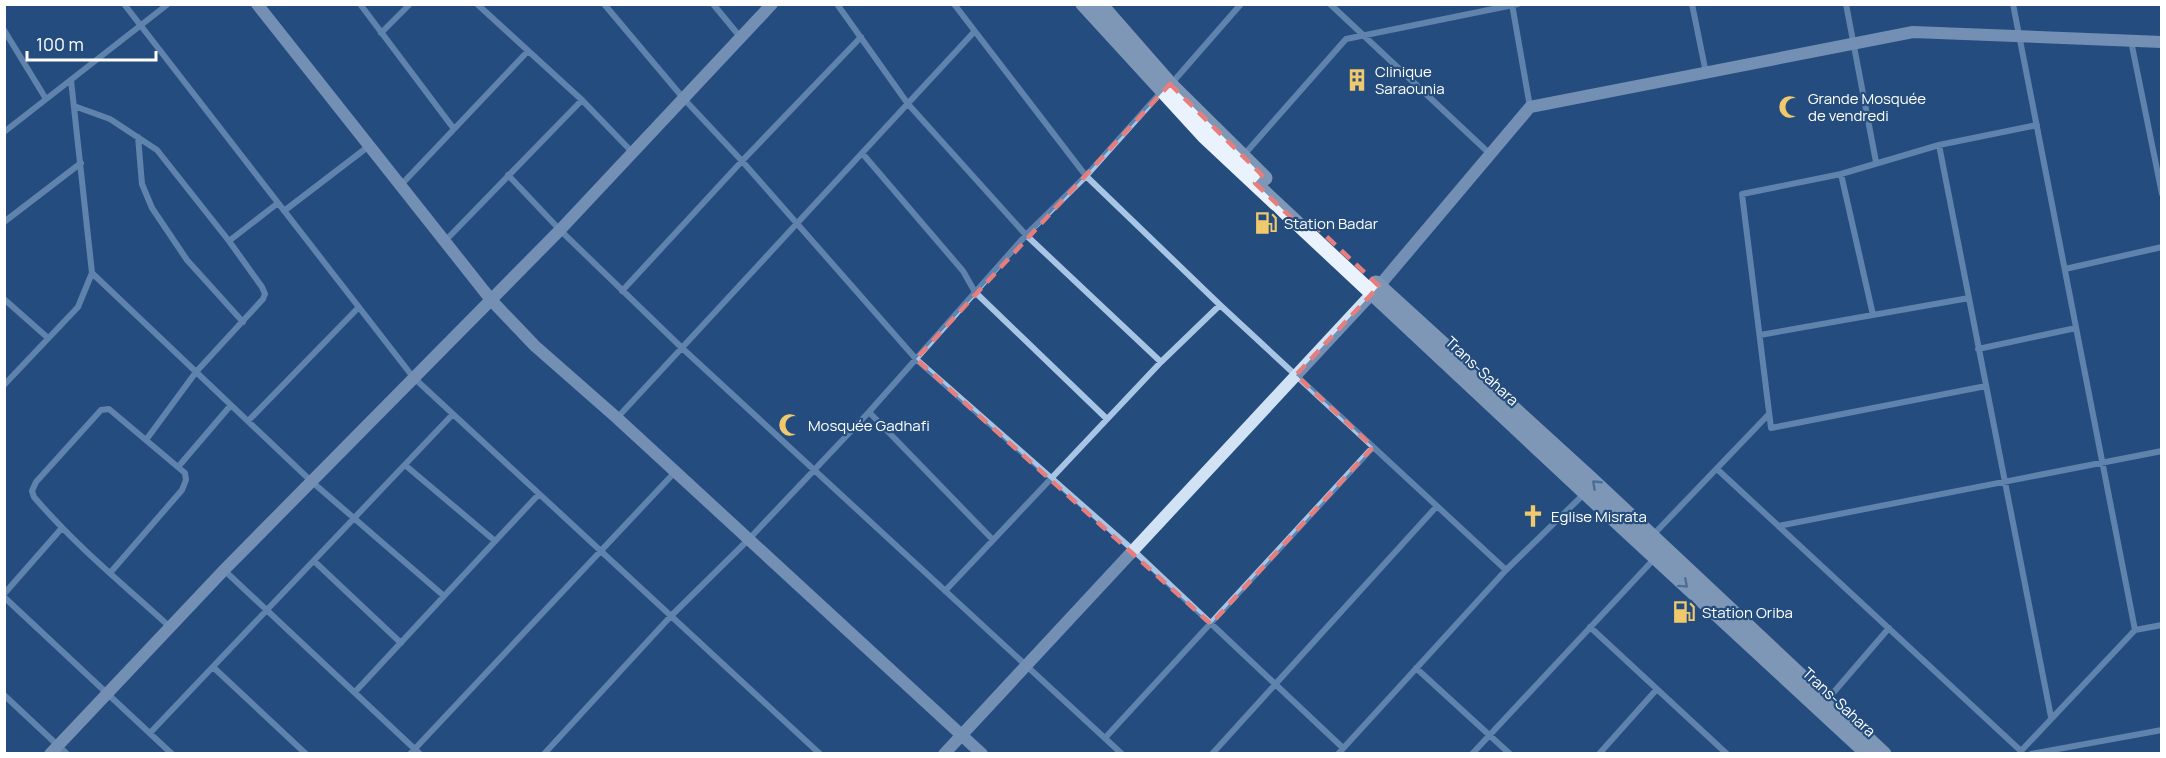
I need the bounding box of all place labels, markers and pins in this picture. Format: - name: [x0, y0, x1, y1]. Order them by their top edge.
- place label: Clinique Saraounia: [1375, 61, 1445, 99]
- building icon: Clinique Saraounia: [1344, 67, 1370, 93]
- place label: Grande Mosquée de vendredi: [1808, 88, 1926, 126]
- mosque icon: Grande Mosquée de vendredi: [1777, 94, 1803, 120]
- fuel station icon: Station Badar: [1253, 210, 1279, 236]
- place label: Station Badar: [1284, 213, 1379, 234]
- mosque icon: Mosquée Gadhafi: [777, 412, 803, 438]
- place label: Mosquée Gadhafi: [808, 415, 930, 436]
- church icon: Eglise Misrata: [1520, 503, 1546, 529]
- place label: Eglise Misrata: [1551, 506, 1647, 527]
- fuel station icon: Station Oriba: [1671, 599, 1697, 625]
- place label: Station Oriba: [1702, 602, 1793, 623]

